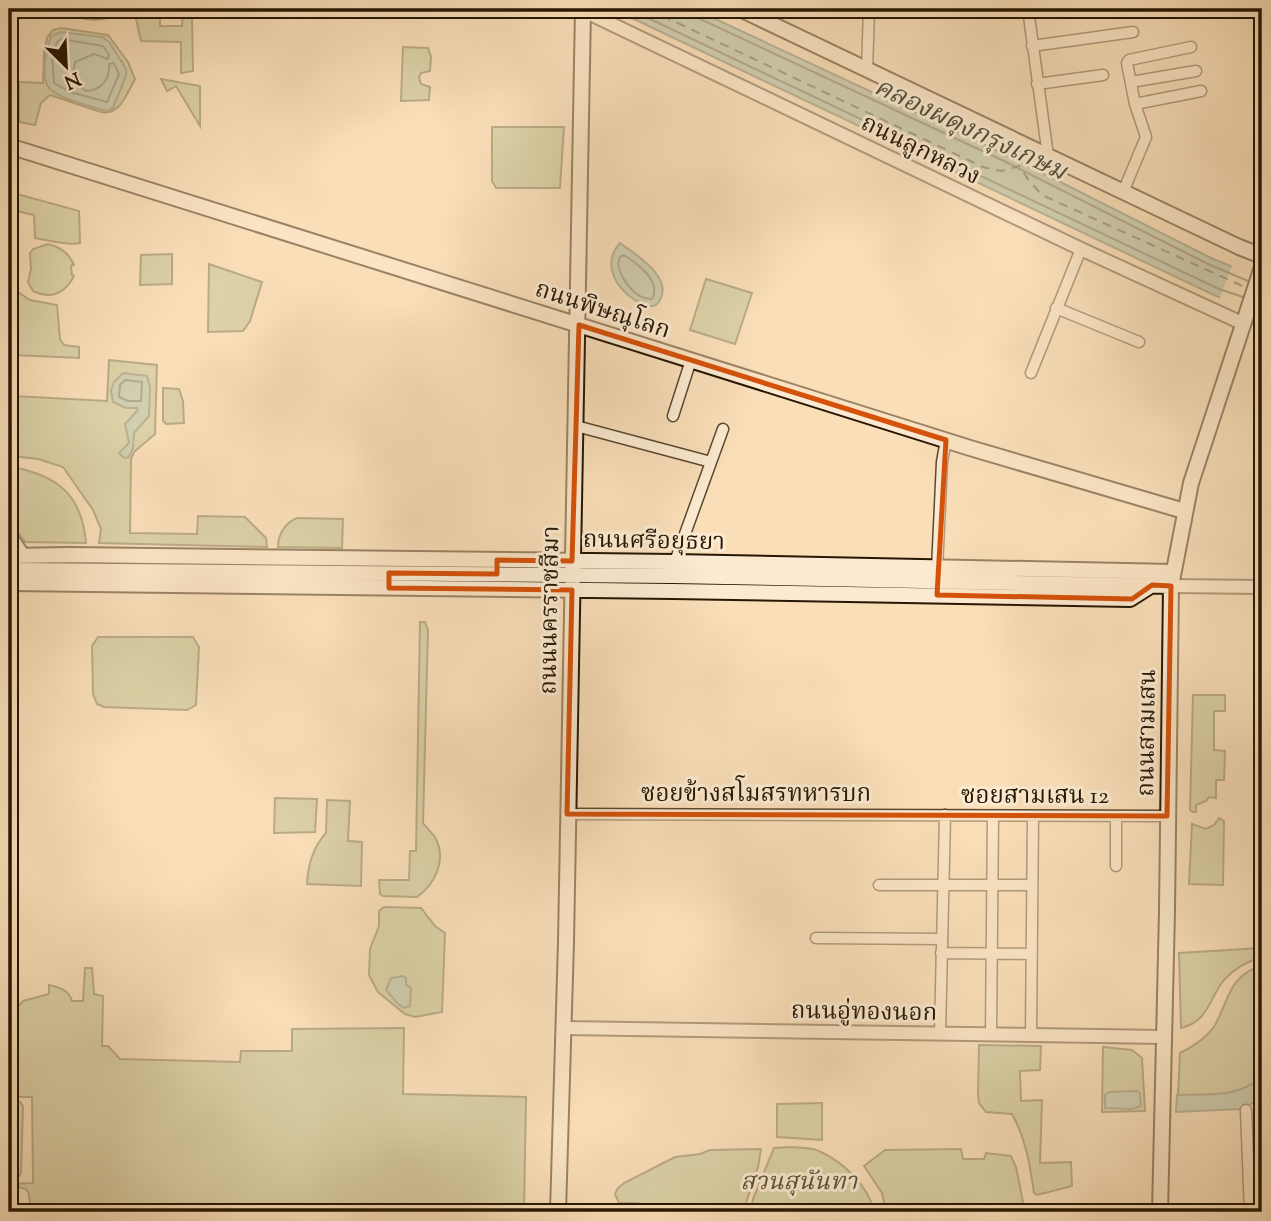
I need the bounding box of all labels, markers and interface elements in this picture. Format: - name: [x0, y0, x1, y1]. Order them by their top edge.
- north arrow: [32, 32, 102, 102]
- text: N: [59, 64, 84, 95]
- water label: คลองผดุงกรุงเกษม: [868, 69, 1073, 191]
- street label: ถนนลูกหลวง: [855, 107, 986, 194]
- street label: ถนนพิษณุโลก: [530, 270, 675, 349]
- street label: ถนนศรีอยุธยา: [583, 524, 725, 560]
- street label: ถนนนครราชสีมา: [533, 525, 569, 695]
- street label: ถนนสามเสน: [1130, 669, 1166, 797]
- street label: ซอยข้างสโมสรทหารบก: [641, 775, 871, 812]
- street label: ซอยสามเสน 12: [961, 780, 1109, 814]
- street label: ถนนอู่ทองนอก: [790, 995, 937, 1031]
- park label: สวนสุนันทา: [741, 1166, 859, 1200]

